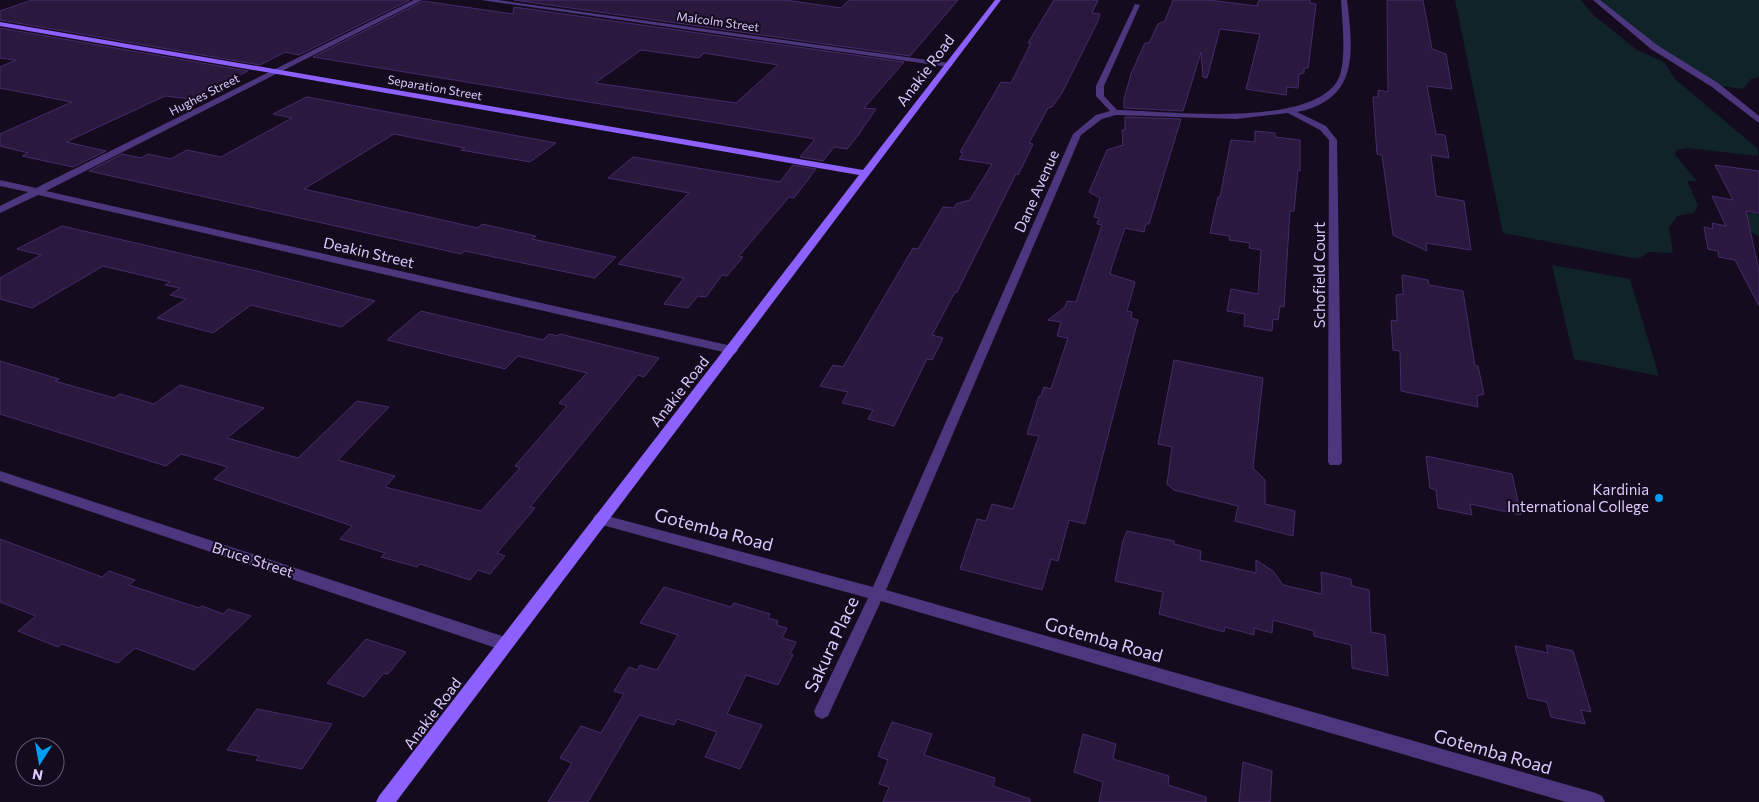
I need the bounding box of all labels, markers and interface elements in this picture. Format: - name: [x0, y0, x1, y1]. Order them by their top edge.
- street label: Malcolm Street: [676, 8, 760, 34]
- street label: Anakie Road: [892, 31, 958, 109]
- street label: Hughes Street: [166, 70, 242, 118]
- street label: Separation Street: [387, 72, 484, 102]
- street label: Dane Avenue: [1010, 147, 1062, 235]
- street label: Schofield Court: [1310, 222, 1328, 328]
- street label: Deakin Street: [322, 233, 416, 271]
- street label: Anakie Road: [646, 352, 712, 430]
- place label: Kardinia International College: [1507, 480, 1649, 515]
- marker: Kardinia International College: [1653, 492, 1665, 504]
- street label: Gotemba Road: [652, 503, 776, 555]
- street label: Bruce Street: [210, 537, 296, 581]
- street label: Sakura Place: [799, 593, 863, 695]
- street label: Gotemba Road: [1042, 612, 1166, 666]
- street label: Anakie Road: [399, 674, 465, 752]
- street label: Gotemba Road: [1431, 724, 1555, 778]
- north arrow: [15, 737, 65, 787]
- text: N: [31, 766, 44, 785]

